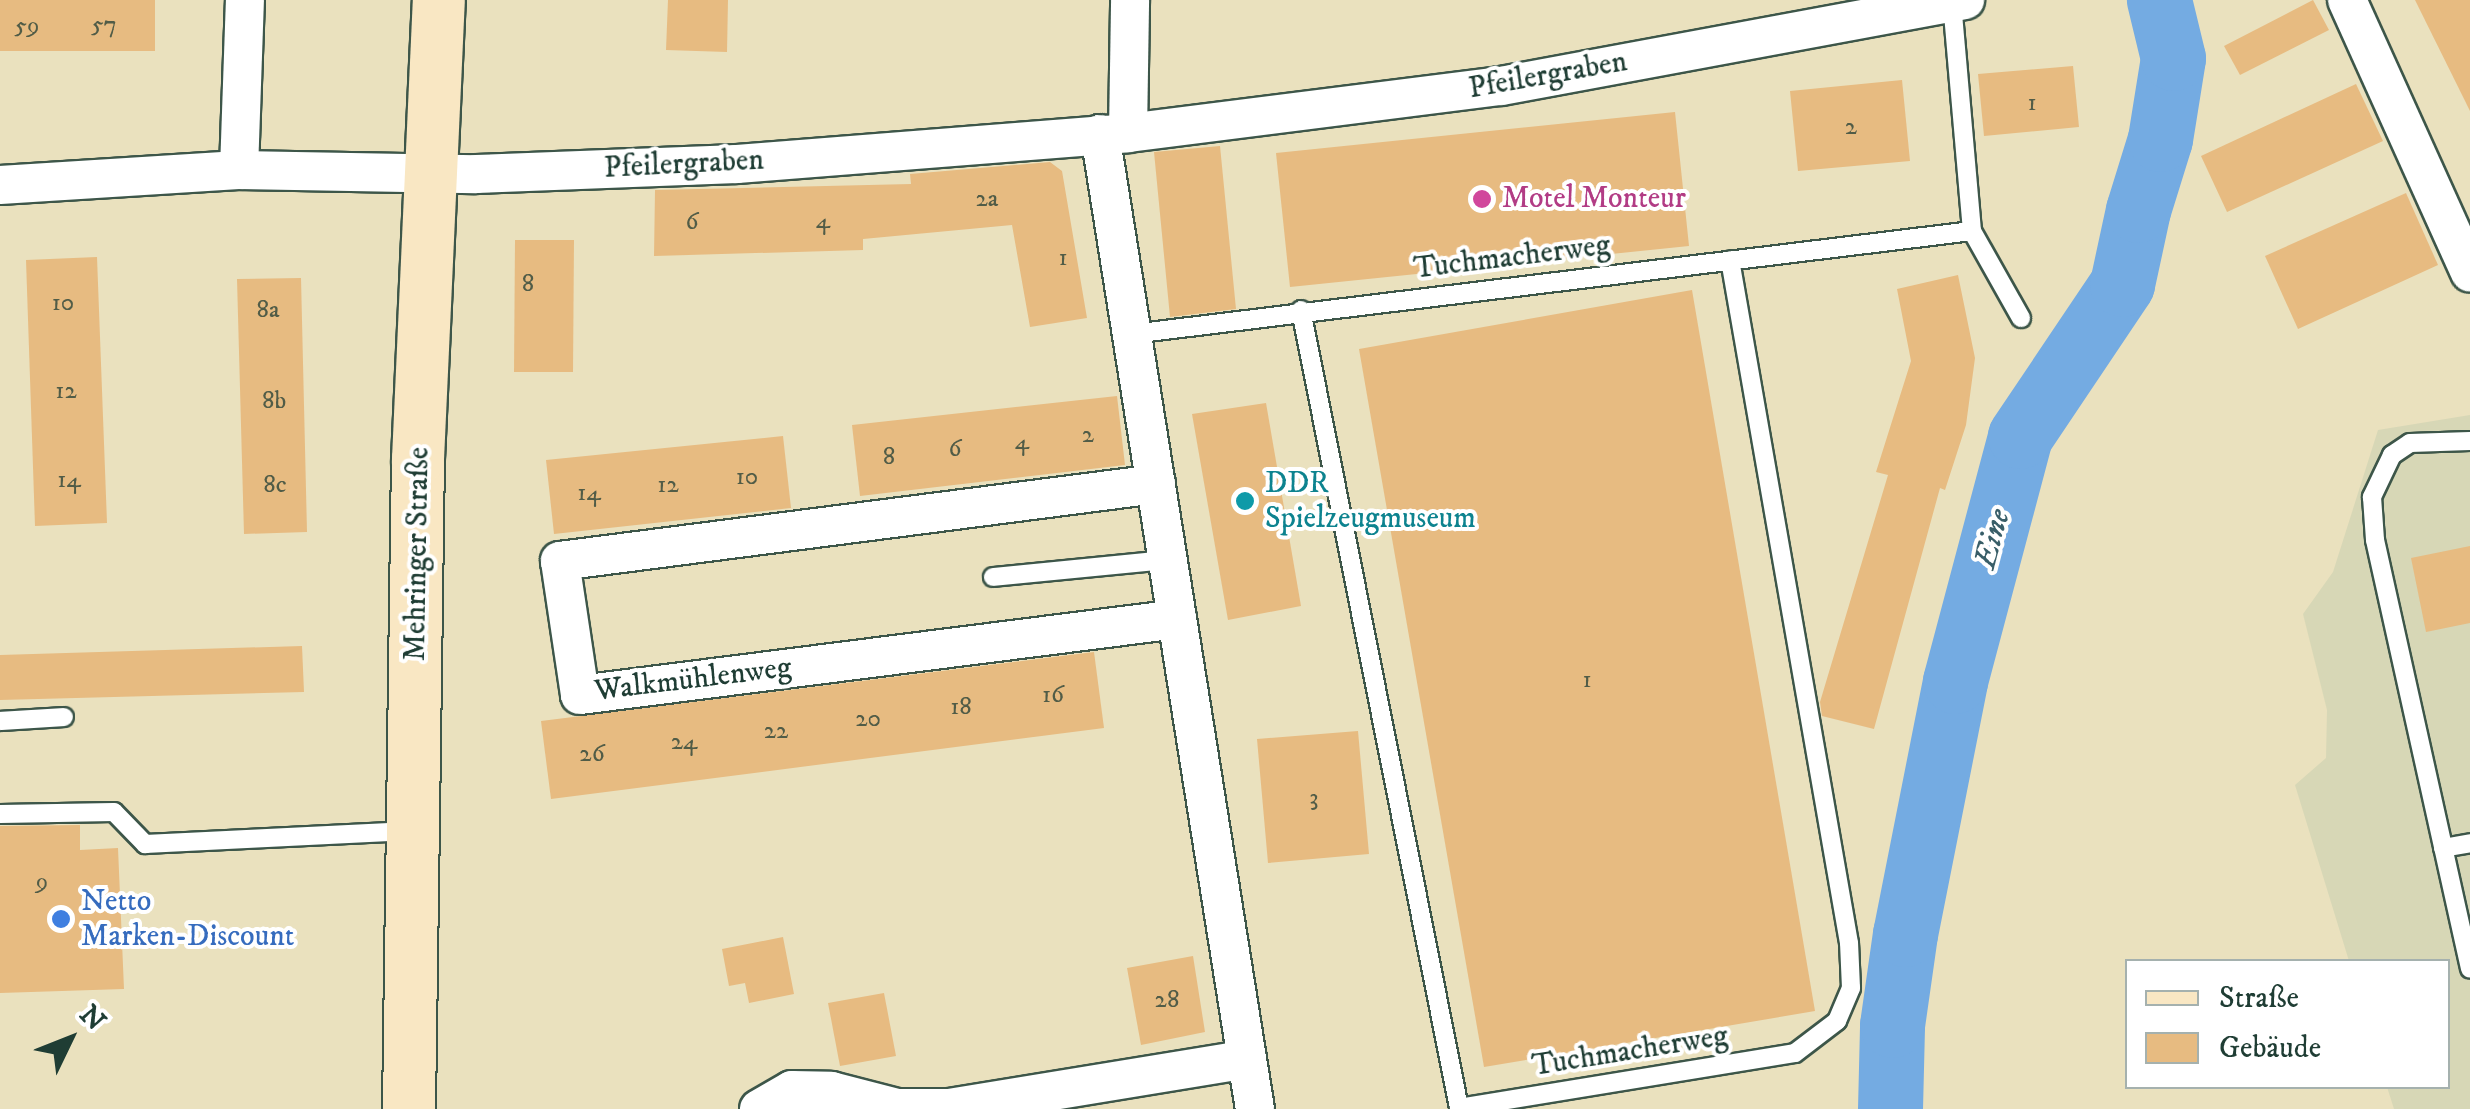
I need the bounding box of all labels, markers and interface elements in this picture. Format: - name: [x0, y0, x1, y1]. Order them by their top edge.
- house number: 57: [91, 10, 117, 40]
- house number: 59: [15, 11, 39, 41]
- street label: Pfeilergraben: [1466, 44, 1630, 108]
- house number: 1: [2027, 88, 2037, 118]
- house number: 2: [1845, 112, 1857, 142]
- street label: Pfeilergraben: [603, 143, 765, 187]
- place label: Motel Monteur: [1502, 181, 1686, 217]
- house number: 2a: [976, 184, 998, 214]
- marker: Motel Monteur: [1471, 188, 1493, 210]
- house number: 4: [816, 206, 830, 236]
- house number: 6: [685, 207, 699, 237]
- street label: Tuchmacherweg: [1412, 228, 1612, 288]
- house number: 1: [1058, 243, 1068, 273]
- house number: 8: [522, 269, 534, 299]
- house number: 10: [52, 288, 74, 318]
- house number: 8a: [256, 295, 280, 325]
- house number: 12: [55, 376, 77, 406]
- house number: 8b: [262, 386, 286, 416]
- house number: 2: [1082, 420, 1094, 450]
- house number: 4: [1015, 427, 1029, 457]
- house number: 6: [948, 434, 962, 464]
- house number: 8: [883, 442, 895, 472]
- street label: Mehringer Straße: [398, 447, 438, 661]
- house number: 10: [736, 462, 758, 492]
- house number: 14: [57, 465, 81, 495]
- place label: DDR Spielzeugmuseum: [1265, 466, 1476, 536]
- house number: 8c: [263, 470, 287, 500]
- house number: 12: [657, 470, 679, 500]
- house number: 14: [577, 478, 601, 508]
- marker: DDR Spielzeugmuseum: [1234, 490, 1256, 512]
- water label: Eine: [1967, 505, 2019, 573]
- street label: Walkmühlenweg: [593, 650, 793, 710]
- house number: 1: [1582, 665, 1592, 695]
- house number: 16: [1042, 680, 1064, 710]
- house number: 18: [950, 692, 972, 722]
- house number: 20: [855, 704, 881, 734]
- house number: 22: [764, 716, 788, 746]
- house number: 24: [671, 727, 697, 757]
- house number: 26: [579, 739, 605, 769]
- house number: 3: [1309, 783, 1319, 813]
- house number: 9: [36, 867, 48, 897]
- place label: Netto Marken-Discount: [81, 884, 294, 954]
- marker: Netto Marken-Discount: [50, 908, 72, 930]
- legend: [2125, 959, 2450, 1089]
- text: Straße: [2219, 980, 2299, 1017]
- house number: 28: [1155, 985, 1179, 1015]
- north arrow: [20, 989, 120, 1089]
- text: N: [72, 998, 113, 1039]
- street label: Tuchmacherweg: [1530, 1019, 1730, 1085]
- text: Gebäude: [2219, 1030, 2321, 1067]

